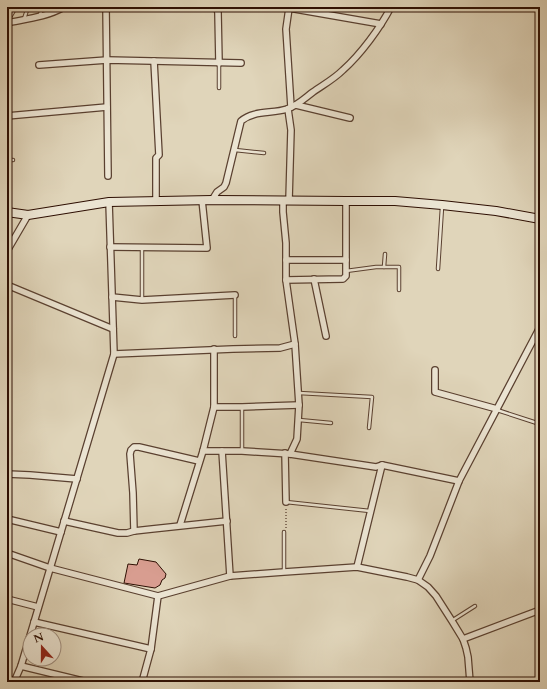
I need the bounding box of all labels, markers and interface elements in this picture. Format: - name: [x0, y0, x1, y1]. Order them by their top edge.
- north arrow: [22, 627, 62, 667]
- text: N: [31, 629, 46, 647]

